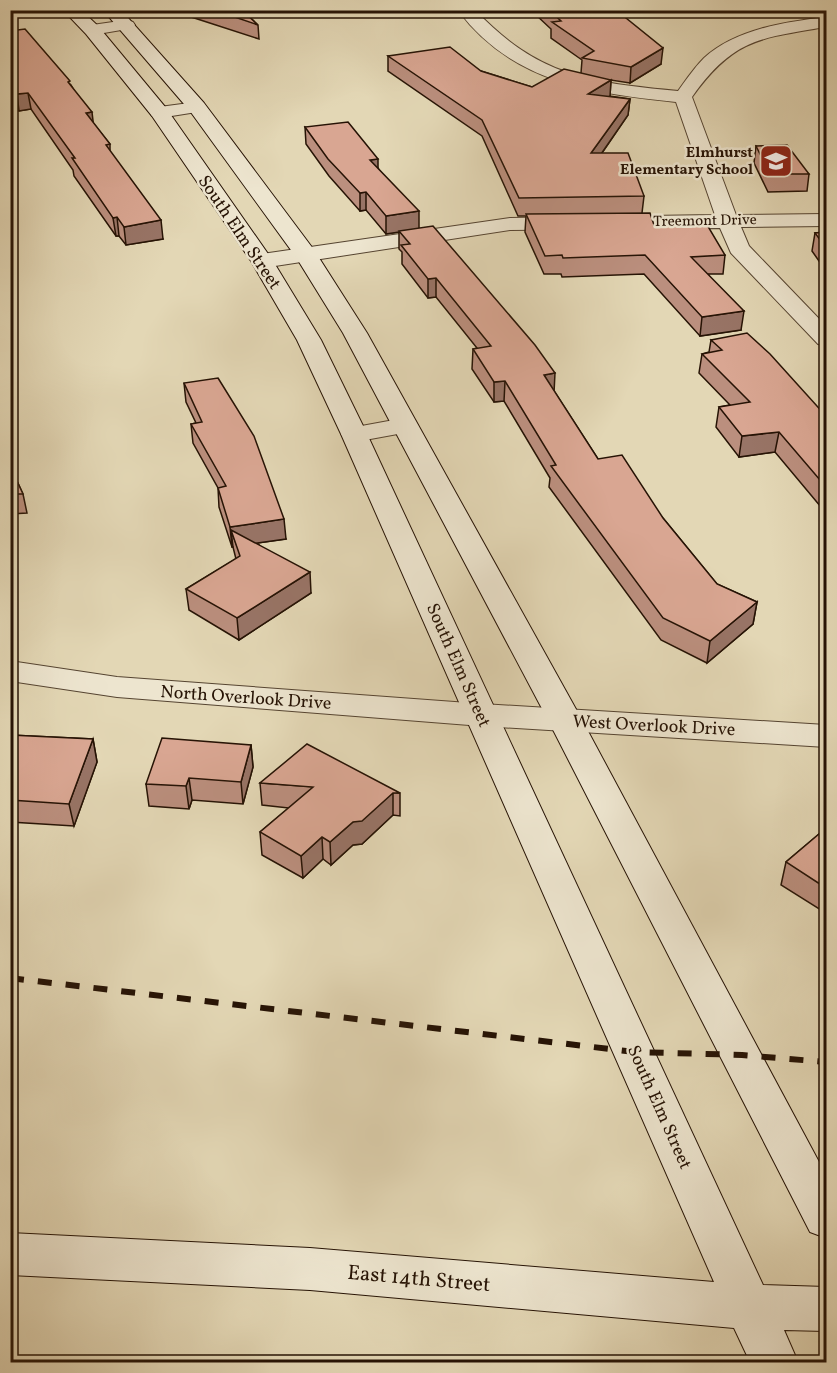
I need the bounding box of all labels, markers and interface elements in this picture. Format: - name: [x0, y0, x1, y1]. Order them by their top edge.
- place label: Elmhurst Elementary School: [620, 143, 753, 181]
- school or university icon: Elmhurst Elementary School: [758, 143, 794, 179]
- street label: South Elm Street: [191, 171, 286, 295]
- street label: Treemont Drive: [653, 210, 757, 233]
- street label: South Elm Street: [419, 600, 496, 732]
- street label: North Overlook Drive: [160, 680, 332, 717]
- street label: West Overlook Drive: [572, 710, 736, 743]
- street label: South Elm Street: [620, 1042, 697, 1174]
- street label: East 14th Street: [346, 1259, 492, 1300]

